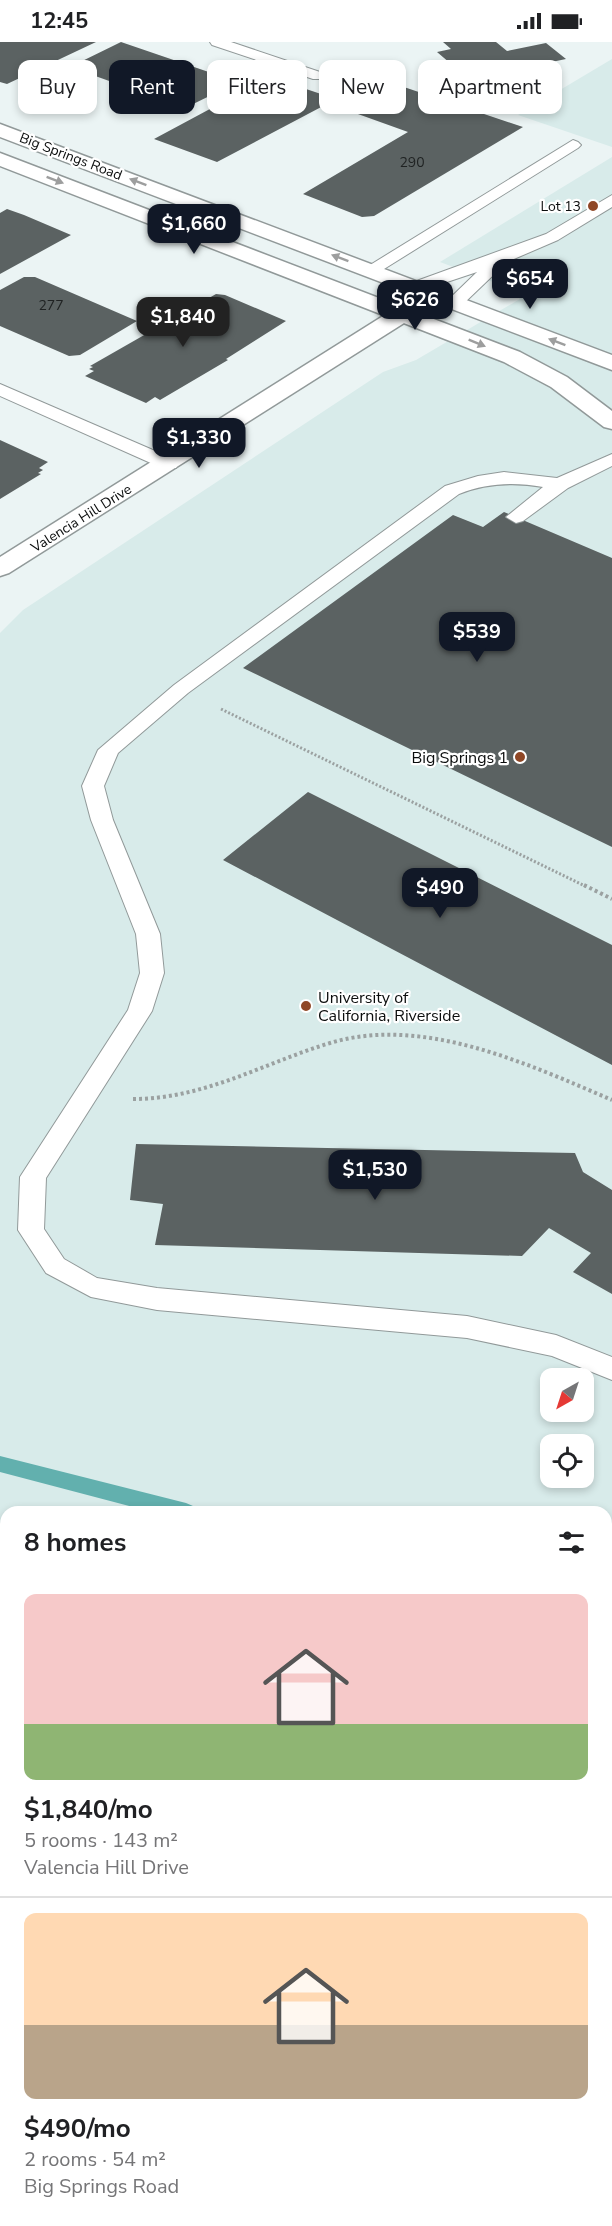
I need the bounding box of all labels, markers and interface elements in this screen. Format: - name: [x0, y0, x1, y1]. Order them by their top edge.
- text: 12:45: [30, 6, 88, 36]
- chip: Buy: [18, 60, 97, 114]
- chip: Rent: [109, 60, 195, 114]
- chip: Filters: [207, 60, 307, 114]
- chip: New: [319, 60, 406, 114]
- chip: Apartment: [418, 60, 562, 114]
- street label: Big Springs Road: [17, 128, 125, 185]
- house number: 290: [399, 153, 425, 172]
- one-way arrow: [46, 175, 64, 185]
- one-way arrow: [129, 177, 147, 187]
- place label: Lot 13: [540, 197, 581, 216]
- marker: Lot 13: [586, 199, 600, 213]
- pin: $1,660: [145, 204, 243, 255]
- text: $1,660: [162, 210, 226, 237]
- one-way arrow: [331, 253, 349, 263]
- pin: $654: [494, 259, 566, 310]
- text: $654: [506, 265, 554, 292]
- pin: $626: [379, 280, 451, 331]
- text: $626: [391, 286, 439, 313]
- house number: 277: [38, 296, 64, 315]
- pin: $1,840: [134, 297, 232, 348]
- text: $1,840: [151, 303, 215, 330]
- one-way arrow: [548, 337, 566, 347]
- one-way arrow: [468, 339, 486, 349]
- pin: $1,330: [150, 418, 248, 469]
- text: $1,330: [167, 424, 231, 451]
- street label: Valencia Hill Drive: [26, 480, 135, 558]
- pin: $539: [441, 612, 513, 663]
- text: $539: [453, 618, 501, 645]
- place label: Big Springs 1: [412, 747, 508, 769]
- marker: Big Springs 1: [513, 750, 527, 764]
- pin: $490: [404, 868, 476, 919]
- text: $490: [416, 874, 464, 901]
- place label: University of California, Riverside: [318, 987, 460, 1027]
- marker: University of California, Riverside: [299, 999, 313, 1013]
- pin: $1,530: [326, 1150, 424, 1201]
- text: $1,530: [343, 1156, 407, 1183]
- north arrow: [540, 1368, 594, 1422]
- map controls: [540, 1368, 594, 1488]
- button: locate: [540, 1434, 594, 1488]
- text: 8 homes: [24, 1525, 126, 1560]
- icon: filters: [555, 1526, 588, 1559]
- icon: home: [252, 1633, 360, 1741]
- text: $1,840/mo: [24, 1792, 153, 1827]
- text: 5 rooms · 143 m²: [24, 1827, 178, 1854]
- text: Valencia Hill Drive: [24, 1854, 189, 1881]
- icon: home: [252, 1952, 360, 2060]
- text: $490/mo: [24, 2111, 131, 2146]
- text: 2 rooms · 54 m²: [24, 2146, 166, 2173]
- text: Big Springs Road: [24, 2173, 179, 2200]

